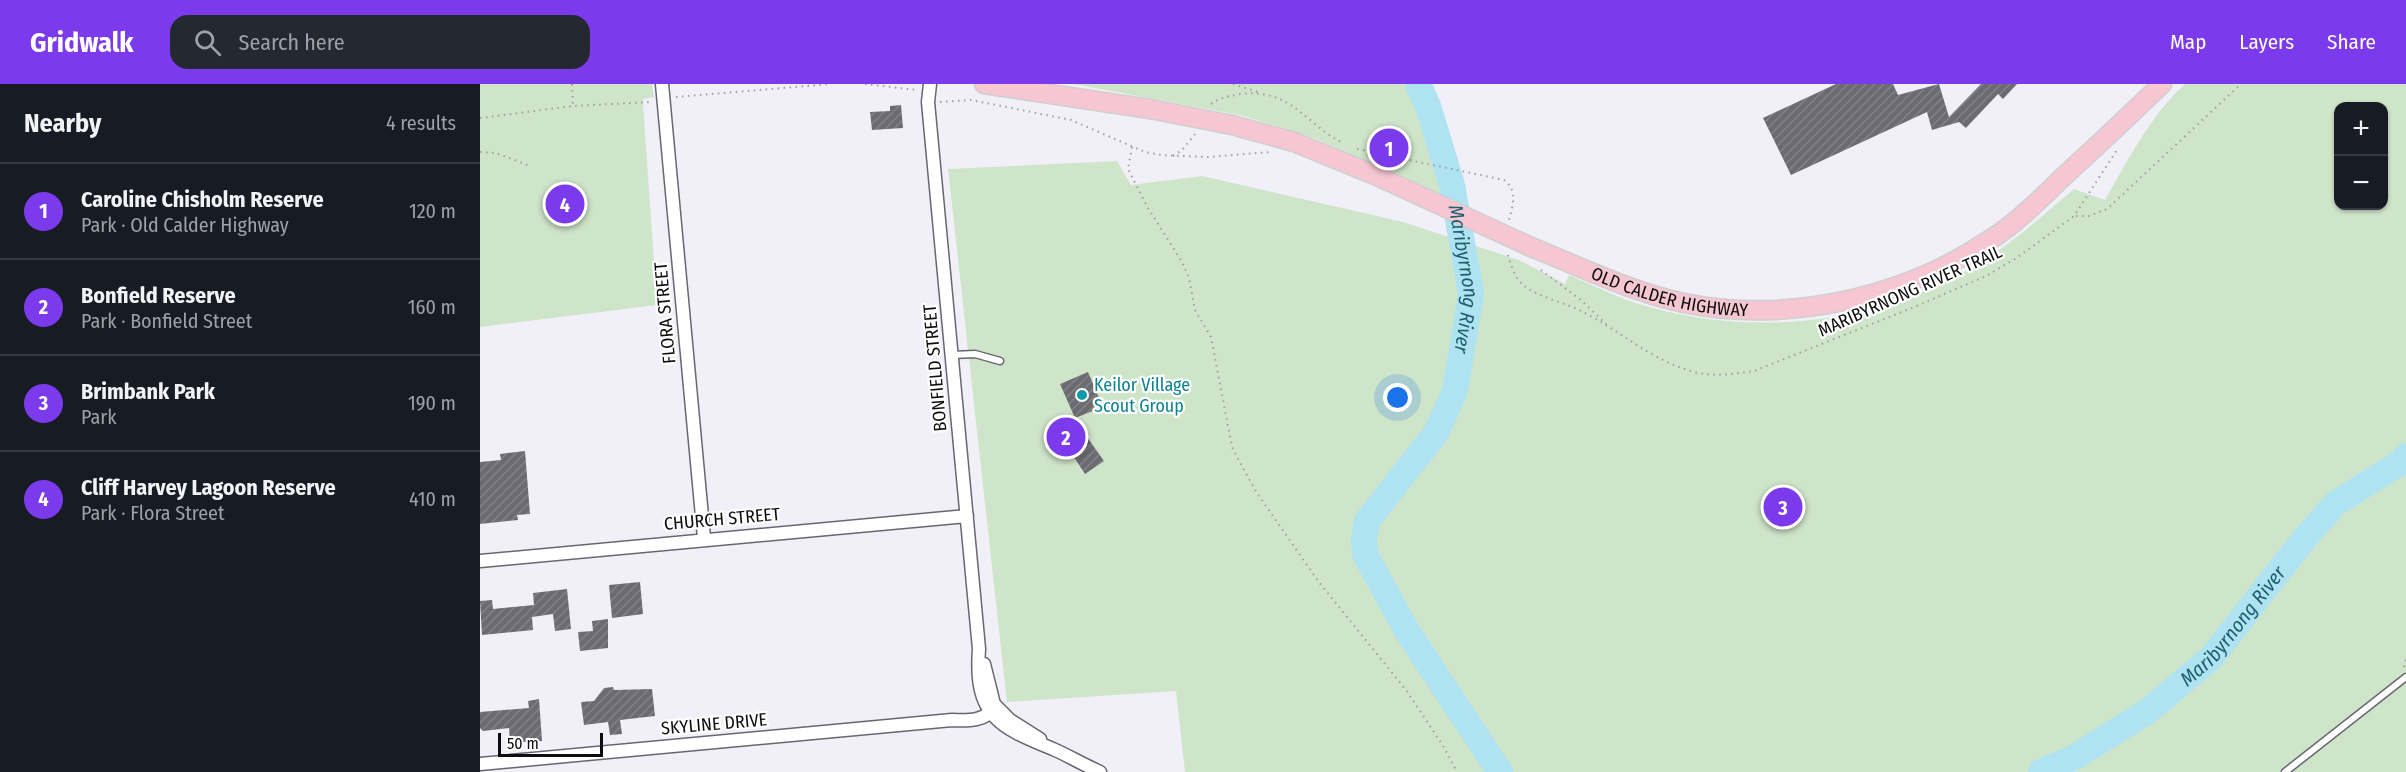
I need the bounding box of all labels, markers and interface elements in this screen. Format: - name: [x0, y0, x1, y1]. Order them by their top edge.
- search box: [170, 15, 590, 69]
- text: Gridwalk: [30, 26, 134, 59]
- icon: search: [191, 26, 224, 59]
- text: Search here: [239, 29, 345, 56]
- text: Map: [2170, 29, 2206, 55]
- text: Layers: [2239, 29, 2294, 55]
- text: Share: [2327, 29, 2376, 55]
- map controls: [2334, 102, 2388, 210]
- button: +: [2334, 102, 2388, 156]
- text: Nearby: [24, 108, 101, 139]
- text: 4 results: [386, 111, 456, 135]
- pin: 1: [1370, 126, 1408, 170]
- button: −: [2334, 156, 2388, 210]
- pin: 4: [546, 182, 584, 226]
- text: Caroline Chisholm Reserve: [81, 186, 324, 213]
- text: 1: [39, 199, 48, 223]
- text: 120 m: [409, 199, 456, 223]
- water label: Maribyrnong River: [1444, 203, 1483, 356]
- text: Park · Old Calder Highway: [81, 213, 289, 237]
- street label: MARIBYRNONG RIVER TRAIL: [1815, 240, 2005, 342]
- street label: FLORA STREET: [650, 261, 680, 365]
- street label: OLD CALDER HIGHWAY: [1588, 262, 1749, 321]
- text: Bonfield Reserve: [81, 282, 236, 309]
- text: 2: [39, 295, 48, 319]
- text: 160 m: [408, 295, 456, 319]
- street label: BONFIELD STREET: [918, 303, 952, 433]
- text: Park · Bonfield Street: [81, 309, 252, 333]
- place label: Keilor Village Scout Group: [1094, 374, 1190, 417]
- text: Brimbank Park: [81, 378, 215, 405]
- your location: [1383, 383, 1412, 412]
- marker: Keilor Village Scout Group: [1075, 388, 1089, 402]
- text: 3: [39, 391, 48, 415]
- text: 190 m: [408, 391, 456, 415]
- text: Park: [81, 405, 117, 429]
- pin: 2: [1046, 414, 1086, 460]
- text: Cliff Harvey Lagoon Reserve: [81, 474, 336, 501]
- pin: 3: [1764, 484, 1802, 530]
- text: 4: [38, 487, 49, 511]
- text: 410 m: [409, 487, 456, 511]
- text: Park · Flora Street: [81, 501, 224, 525]
- street label: CHURCH STREET: [663, 503, 782, 535]
- water label: Maribyrnong River: [2175, 560, 2291, 691]
- street label: SKYLINE DRIVE: [660, 708, 768, 740]
- scale bar: [498, 730, 603, 758]
- text: 50 m: [507, 734, 539, 753]

